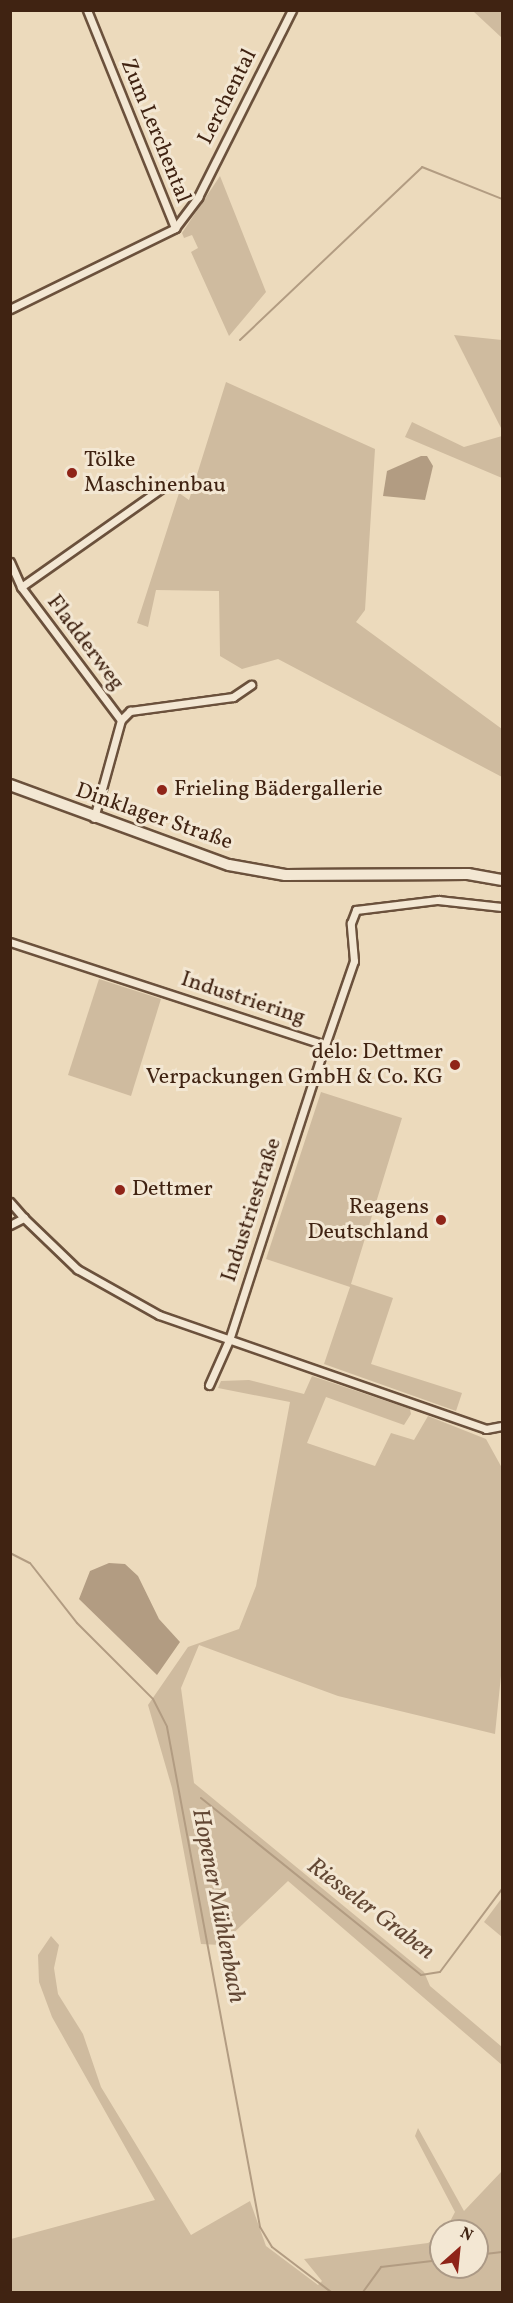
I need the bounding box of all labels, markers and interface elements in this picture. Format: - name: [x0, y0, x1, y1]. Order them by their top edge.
- street label: Lerchental: [193, 45, 263, 149]
- street label: Zum Lerchental: [114, 55, 196, 207]
- place label: Tölke Maschinenbau: [84, 447, 226, 499]
- marker: Tölke Maschinenbau: [65, 466, 79, 480]
- street label: Fladderweg: [41, 590, 129, 696]
- place label: Frieling Bädergallerie: [174, 777, 383, 803]
- street label: Dinklager Straße: [72, 778, 236, 856]
- marker: Frieling Bädergallerie: [155, 783, 169, 797]
- street label: Industriering: [177, 966, 309, 1032]
- place label: delo: Dettmer Verpackungen GmbH & Co. KG: [146, 1039, 443, 1090]
- marker: delo: Dettmer Verpackungen GmbH & Co. KG: [448, 1058, 462, 1072]
- street label: Industriestraße: [216, 1135, 288, 1285]
- place label: Dettmer: [132, 1177, 213, 1203]
- marker: Dettmer: [113, 1183, 127, 1197]
- place label: Reagens Deutschland: [307, 1194, 429, 1246]
- marker: Reagens Deutschland: [434, 1213, 448, 1227]
- water label: Hopener Mühlenbach: [184, 1806, 250, 2006]
- water label: Riesseler Graben: [301, 1853, 439, 1967]
- north arrow: [429, 2219, 489, 2279]
- text: N: [456, 2222, 476, 2247]

